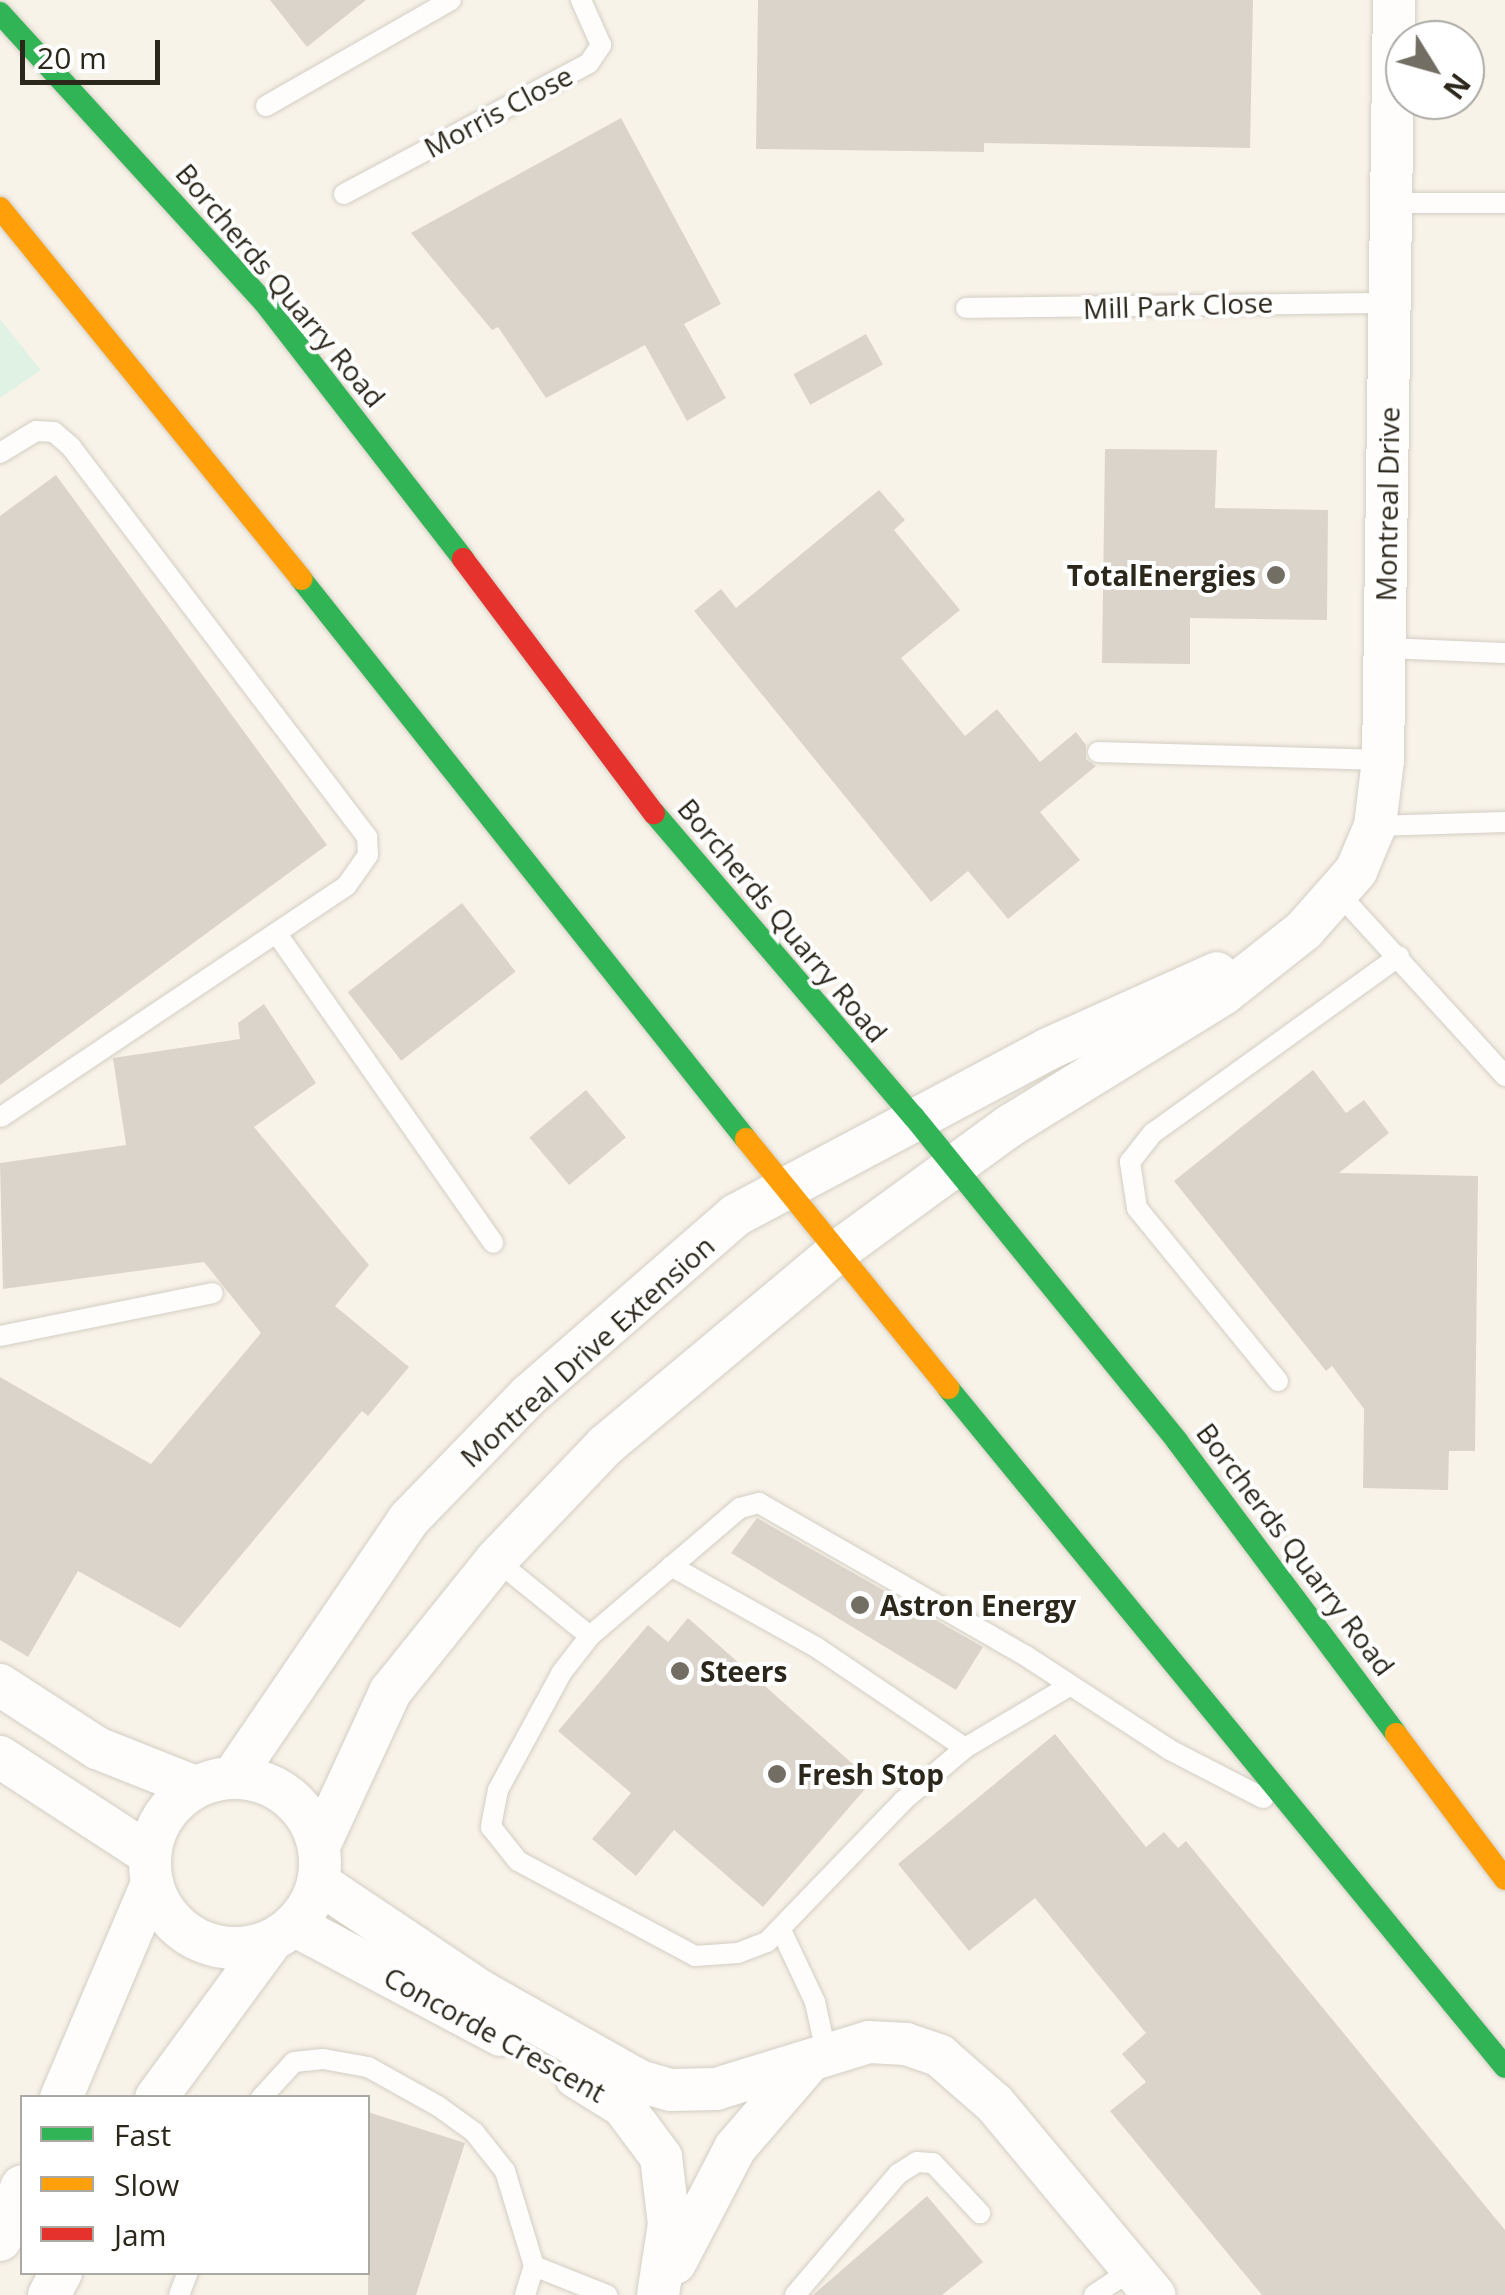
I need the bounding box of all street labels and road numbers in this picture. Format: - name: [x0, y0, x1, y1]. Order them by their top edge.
- street label: Morris Close: [418, 58, 578, 164]
- street label: Borcherds Quarry Road: [169, 156, 393, 414]
- street label: Mill Park Close: [1082, 285, 1274, 325]
- street label: Montreal Drive: [1369, 406, 1405, 602]
- street label: Borcherds Quarry Road: [671, 791, 895, 1049]
- street label: Montreal Drive Extension: [453, 1228, 721, 1474]
- street label: Borcherds Quarry Road: [1190, 1416, 1402, 1682]
- street label: Concorde Crescent: [378, 1959, 612, 2109]

